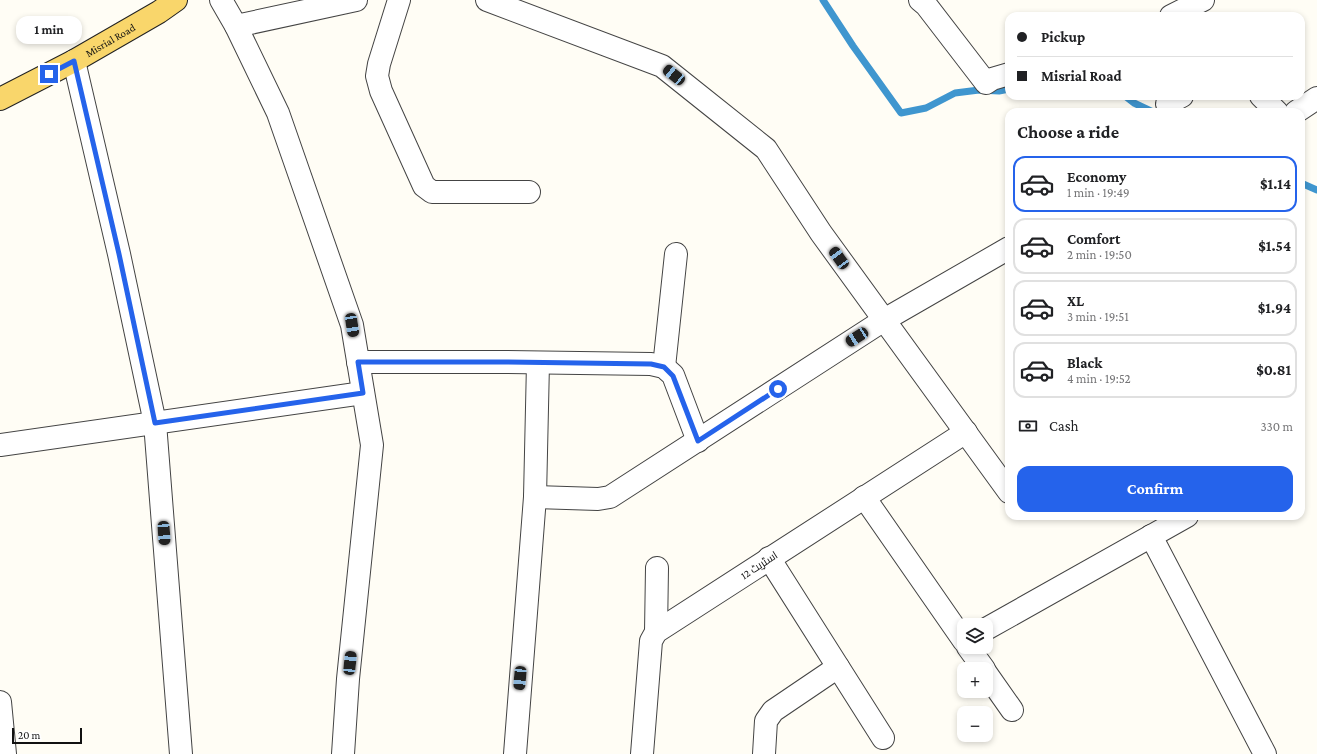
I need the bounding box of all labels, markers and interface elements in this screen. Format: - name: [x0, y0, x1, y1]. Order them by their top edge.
- callout: 1 min: [16, 16, 82, 44]
- street label: Misrial Road: [83, 21, 137, 59]
- text: 1 min: [34, 22, 64, 37]
- text: Pickup: [1041, 29, 1085, 45]
- car: [661, 63, 687, 87]
- route end: [40, 65, 58, 83]
- text: Misrial Road: [1041, 68, 1122, 84]
- text: Choose a ride: [1017, 122, 1119, 142]
- icon: car: [1019, 166, 1055, 202]
- text: Economy: [1067, 169, 1126, 185]
- text: $1.14: [1260, 176, 1291, 192]
- text: 1 min · 19:49: [1067, 185, 1130, 200]
- icon: car: [1019, 228, 1055, 264]
- text: Comfort: [1067, 231, 1121, 247]
- text: $1.54: [1258, 238, 1291, 254]
- car: [827, 245, 851, 271]
- text: 2 min · 19:50: [1067, 247, 1132, 262]
- icon: car: [1019, 290, 1055, 326]
- text: XL: [1067, 293, 1084, 309]
- text: $1.94: [1258, 300, 1291, 316]
- text: 3 min · 19:51: [1067, 309, 1129, 324]
- car: [344, 312, 360, 338]
- car: [844, 325, 870, 349]
- icon: car: [1019, 352, 1055, 388]
- text: Black: [1067, 355, 1102, 371]
- text: $0.81: [1256, 362, 1291, 378]
- text: 4 min · 19:52: [1067, 371, 1131, 386]
- route start: [769, 380, 787, 398]
- icon: cash: [1017, 415, 1039, 437]
- text: Cash: [1049, 418, 1079, 434]
- text: 330 m: [1260, 419, 1293, 434]
- button: Confirm: [1017, 466, 1293, 512]
- car: [157, 521, 171, 545]
- street label: اسٹریٹ 12: [738, 549, 780, 582]
- map controls: [957, 618, 993, 742]
- button: layers: [957, 618, 993, 654]
- car: [343, 650, 357, 676]
- button: +: [957, 662, 993, 698]
- car: [513, 666, 527, 690]
- button: −: [957, 706, 993, 742]
- scale bar: [12, 726, 82, 745]
- text: 20 m: [18, 729, 40, 741]

